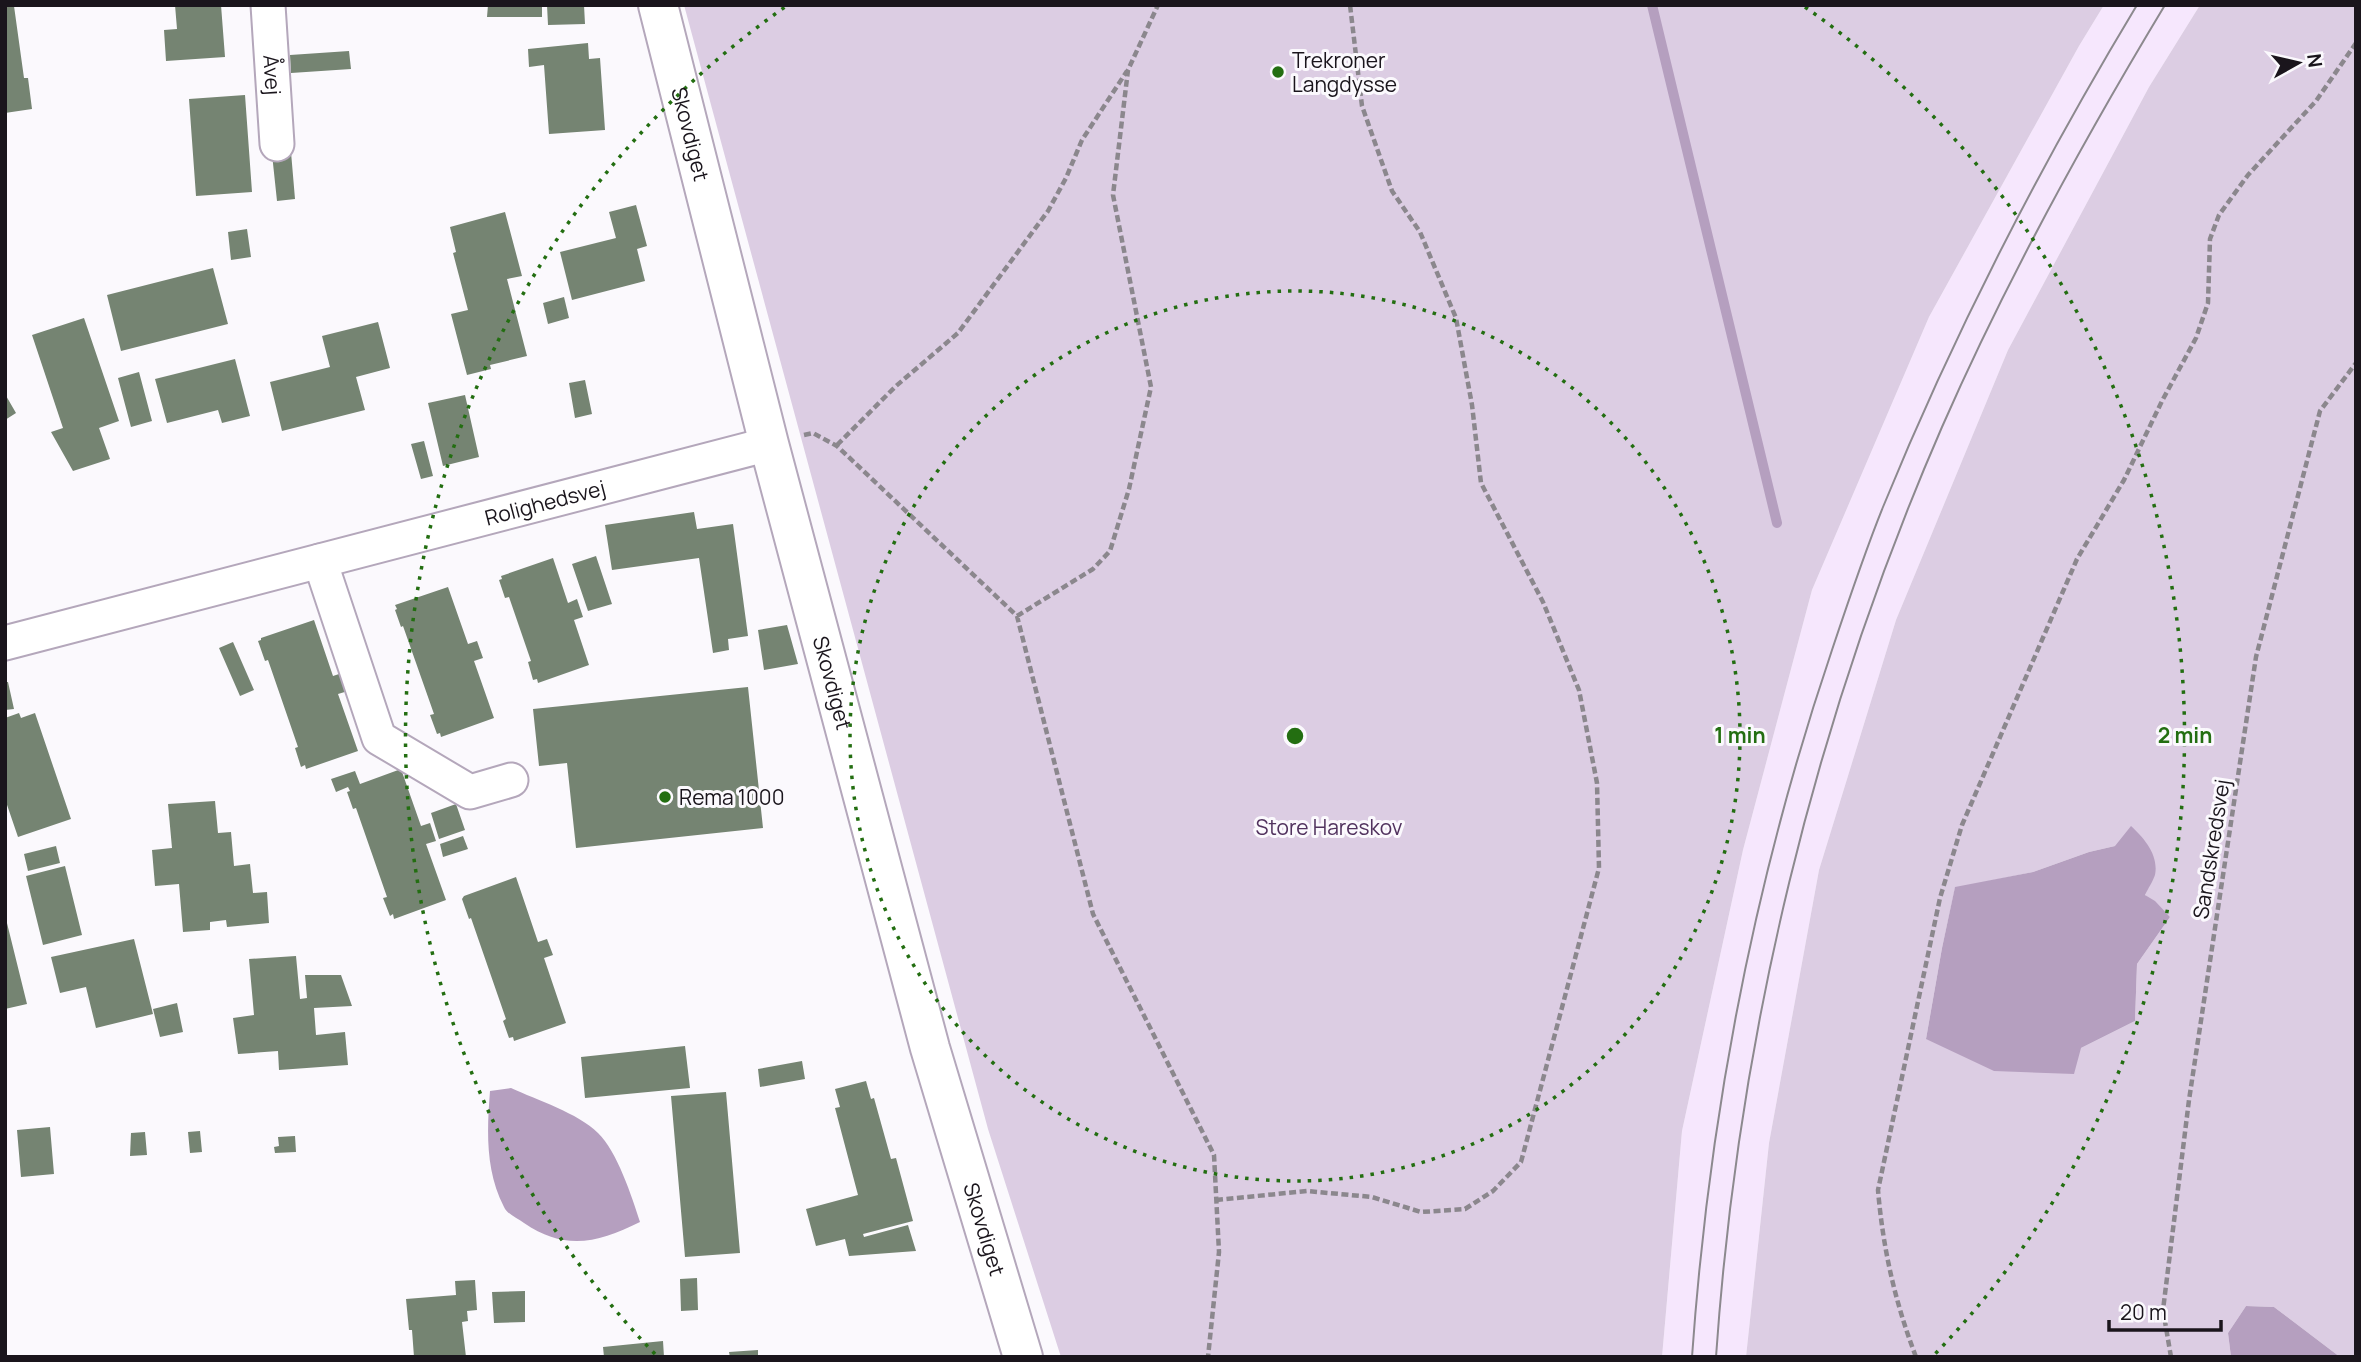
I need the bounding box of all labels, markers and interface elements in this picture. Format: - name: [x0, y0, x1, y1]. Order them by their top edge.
- north arrow: [2263, 28, 2333, 98]
- place label: Trekroner Langdysse: [1292, 46, 1397, 98]
- text: N: [2301, 52, 2329, 69]
- street label: Åvej: [257, 54, 288, 96]
- marker: Trekroner Langdysse: [1270, 64, 1286, 80]
- street label: Skovdiget: [665, 84, 716, 184]
- street label: Rolighedsvej: [482, 473, 608, 531]
- street label: Skovdiget: [807, 633, 859, 733]
- text: 1 min: [1714, 721, 1766, 749]
- text: 2 min: [2158, 721, 2212, 749]
- centre of rings: [1283, 724, 1307, 748]
- street label: Sandskredsvej: [2186, 777, 2236, 921]
- place label: Rema 1000: [679, 783, 785, 811]
- marker: Rema 1000: [657, 789, 673, 805]
- park label: Store Hareskov: [1256, 813, 1403, 841]
- street label: Skovdiget: [957, 1179, 1012, 1279]
- scale bar: [2109, 1288, 2221, 1332]
- text: 20 m: [2120, 1298, 2167, 1326]

